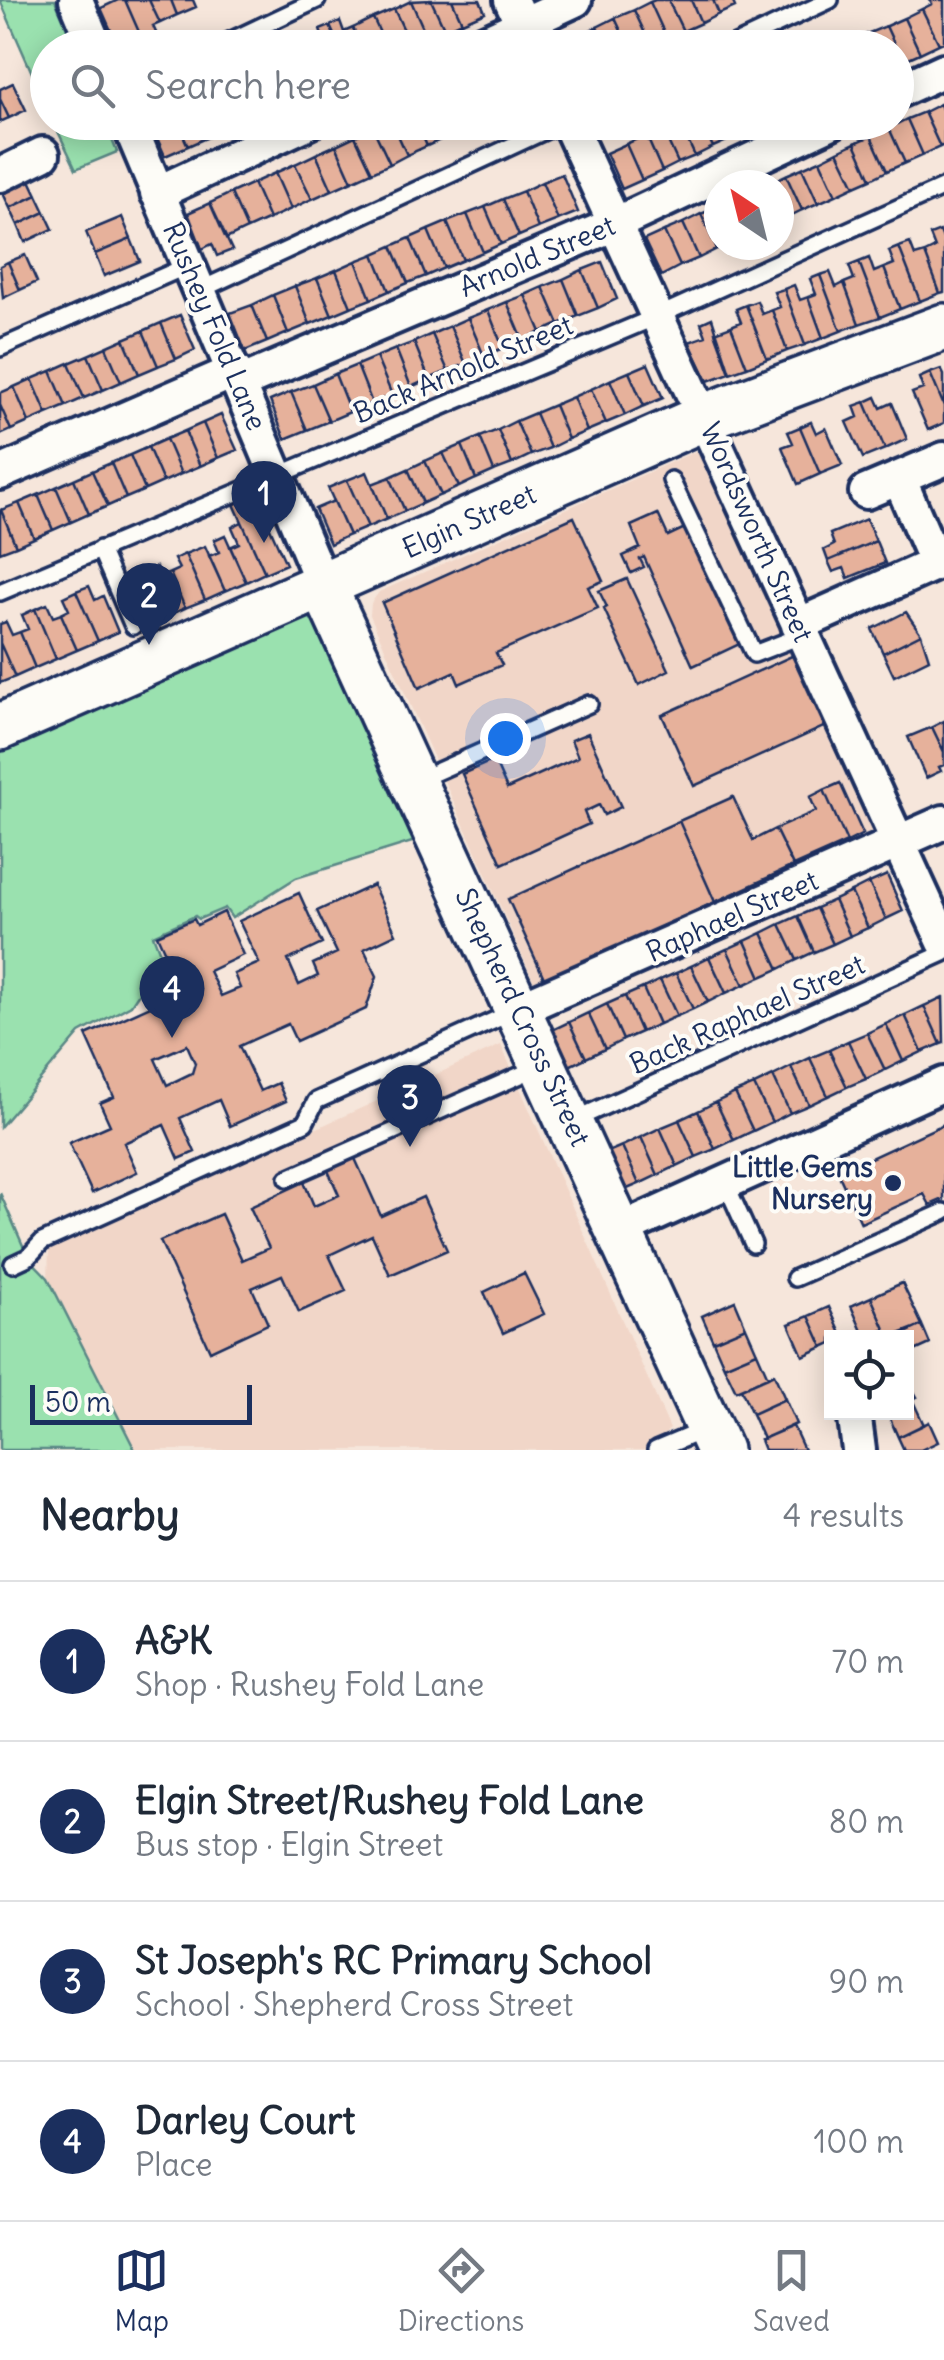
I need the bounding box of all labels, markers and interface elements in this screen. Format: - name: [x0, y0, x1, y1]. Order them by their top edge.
- search box: [30, 30, 914, 140]
- icon: search: [65, 58, 120, 113]
- text: Search here: [145, 62, 351, 109]
- north arrow: [704, 170, 794, 260]
- street label: Arnold Street: [454, 207, 620, 305]
- street label: Rushey Fold Lane: [155, 216, 275, 436]
- street label: Back Arnold Street: [348, 307, 578, 431]
- street label: Wordsworth Street: [692, 417, 822, 647]
- pin: 1: [232, 460, 296, 543]
- street label: Elgin Street: [397, 476, 541, 566]
- pin: 2: [116, 562, 182, 645]
- your location: [480, 713, 531, 764]
- street label: Raphael Street: [640, 862, 824, 970]
- street label: Shepherd Cross Street: [447, 882, 599, 1152]
- street label: Back Raphael Street: [624, 946, 870, 1082]
- pin: 4: [140, 956, 204, 1038]
- pin: 3: [378, 1064, 442, 1147]
- place label: Little Gems Nursery: [732, 1149, 873, 1217]
- marker: Little Gems Nursery: [882, 1172, 904, 1194]
- map controls: [824, 1330, 914, 1420]
- button: locate: [824, 1330, 914, 1420]
- scale bar: [30, 1380, 252, 1424]
- text: 50 m: [45, 1384, 111, 1420]
- text: Nearby: [40, 1489, 179, 1541]
- text: 4 results: [783, 1495, 904, 1536]
- text: A&K: [135, 1617, 212, 1664]
- text: 1: [66, 1641, 79, 1682]
- text: 70 m: [832, 1641, 904, 1682]
- text: Shop · Rushey Fold Lane: [135, 1664, 484, 1705]
- text: Elgin Street/Rushey Fold Lane: [135, 1777, 644, 1824]
- text: 2: [64, 1801, 81, 1842]
- text: 80 m: [829, 1801, 904, 1842]
- text: Bus stop · Elgin Street: [135, 1824, 443, 1865]
- text: St Joseph's RC Primary School: [135, 1937, 652, 1984]
- text: 3: [63, 1961, 82, 2002]
- text: 90 m: [829, 1961, 904, 2002]
- text: School · Shepherd Cross Street: [135, 1984, 573, 2025]
- text: Darley Court: [135, 2097, 355, 2144]
- text: 4: [63, 2121, 82, 2162]
- text: 100 m: [814, 2121, 904, 2162]
- text: Place: [135, 2144, 212, 2185]
- tab: Map: [114, 2243, 169, 2339]
- tab: Directions: [398, 2243, 524, 2339]
- tab: Saved: [753, 2243, 830, 2339]

